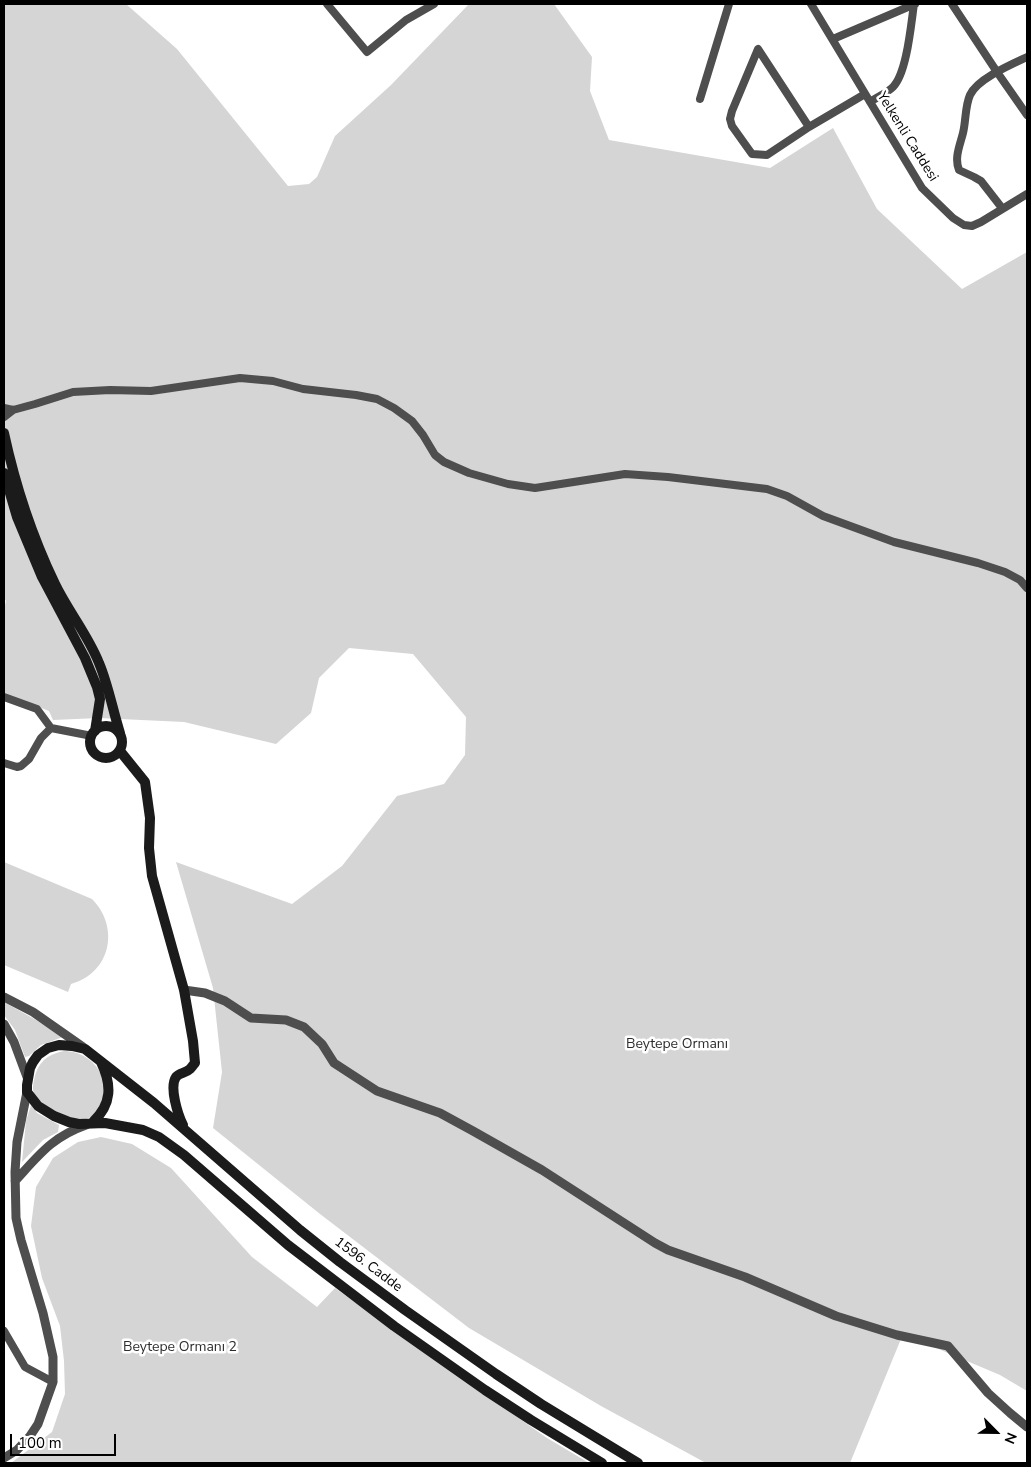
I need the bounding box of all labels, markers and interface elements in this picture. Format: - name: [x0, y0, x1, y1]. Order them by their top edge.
- street label: Yelkenli Caddesi: [873, 89, 941, 185]
- park label: Beytepe Ormanı: [626, 1037, 728, 1053]
- street label: 1596. Cadde: [331, 1234, 405, 1296]
- park label: Beytepe Ormanı 2: [123, 1340, 237, 1356]
- north arrow: [971, 1407, 1021, 1457]
- scale bar: [12, 1424, 119, 1456]
- text: N: [999, 1430, 1021, 1447]
- text: 100 m: [18, 1433, 62, 1453]

